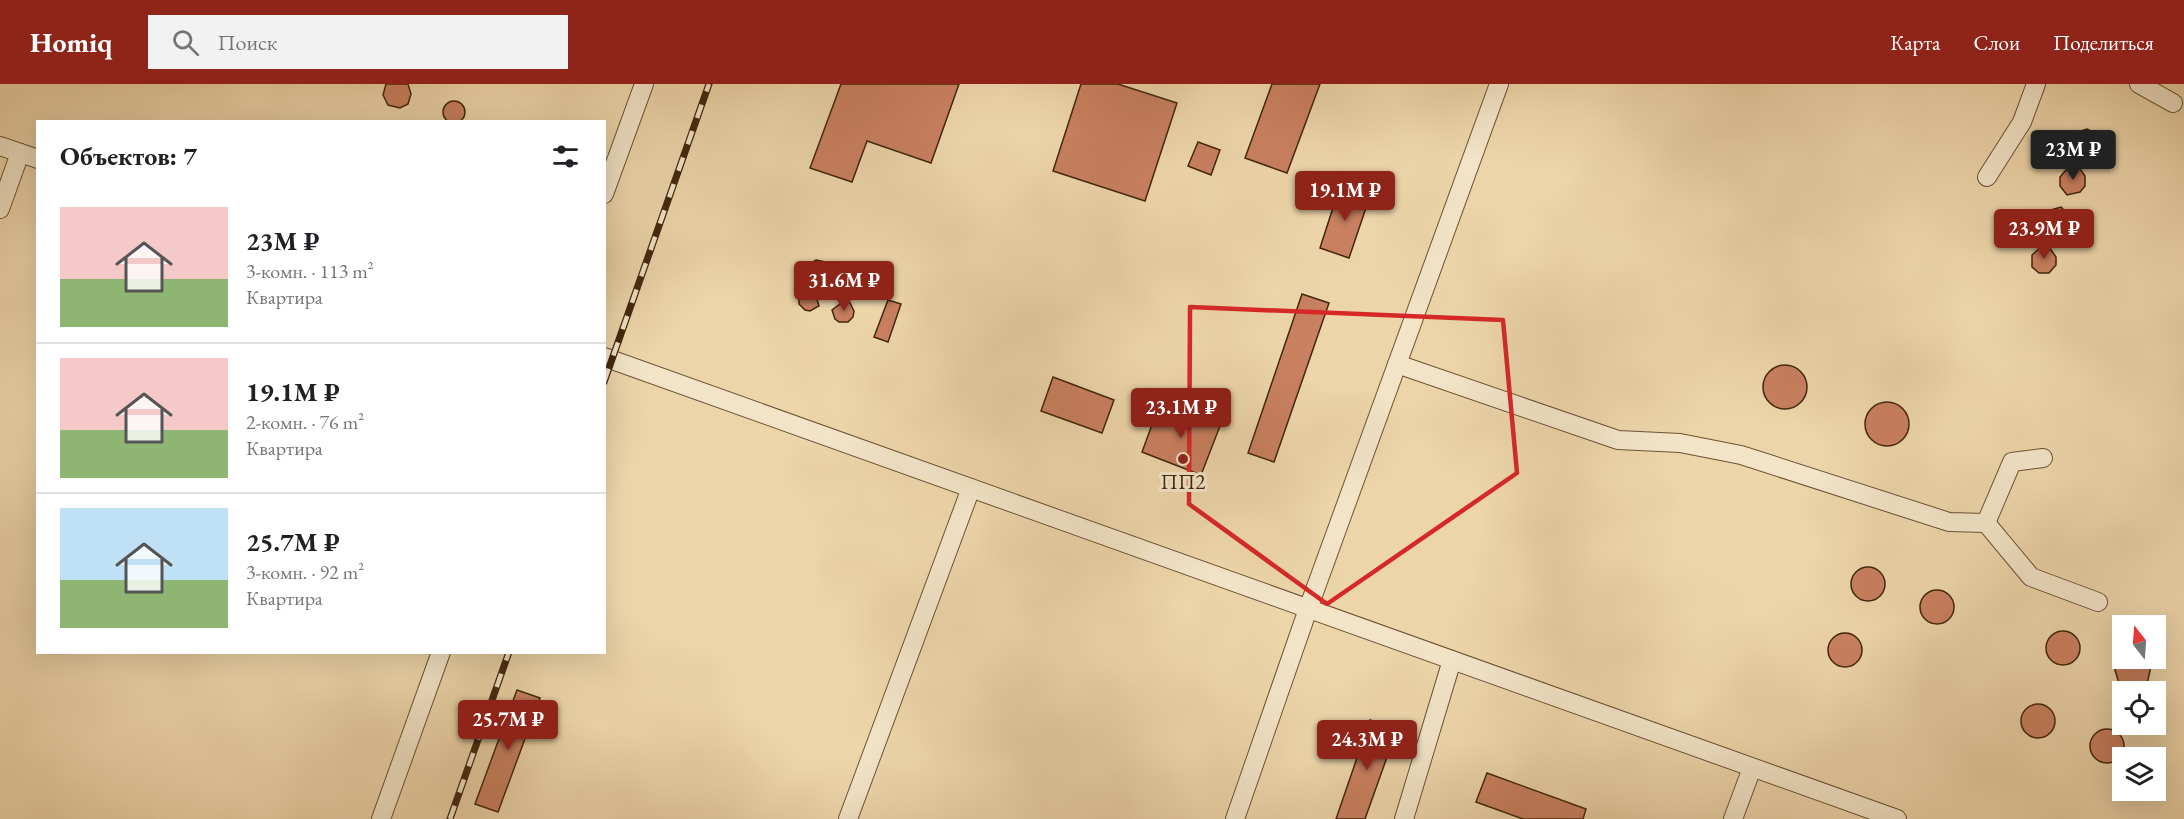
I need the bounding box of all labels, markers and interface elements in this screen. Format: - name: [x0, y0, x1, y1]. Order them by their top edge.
- search box: [148, 15, 568, 69]
- text: Homiq: [30, 24, 112, 60]
- icon: search: [169, 26, 202, 59]
- text: Поиск: [217, 28, 277, 57]
- text: Карта: [1890, 29, 1940, 56]
- text: Слои: [1973, 29, 2020, 56]
- text: Поделиться: [2053, 29, 2154, 56]
- pin: 23M ₽: [2031, 130, 2115, 181]
- text: 23M ₽: [2045, 136, 2101, 162]
- text: Объектов: 7: [60, 139, 197, 173]
- icon: filters: [549, 140, 582, 173]
- pin: 19.1M ₽: [1290, 171, 1400, 222]
- text: 19.1M ₽: [1309, 177, 1381, 203]
- pin: 23.9M ₽: [1989, 209, 2099, 260]
- text: 23.9M ₽: [2008, 215, 2080, 241]
- text: 23M ₽: [246, 224, 320, 258]
- icon: home: [108, 231, 180, 303]
- text: 3-комн. · 113 m²: [246, 258, 374, 284]
- pin: 31.6M ₽: [789, 261, 899, 312]
- text: 31.6M ₽: [808, 267, 880, 293]
- text: Квартира: [246, 284, 323, 310]
- text: 19.1M ₽: [246, 375, 340, 409]
- icon: home: [108, 382, 180, 454]
- pin: 23.1M ₽: [1126, 388, 1236, 439]
- text: 23.1M ₽: [1145, 394, 1217, 420]
- text: 2-комн. · 76 m²: [246, 409, 364, 435]
- text: Квартира: [246, 435, 323, 461]
- marker: ПП2: [1176, 452, 1190, 466]
- place label: ПП2: [1161, 468, 1205, 495]
- text: 25.7M ₽: [246, 525, 340, 559]
- icon: home: [108, 532, 180, 604]
- text: 3-комн. · 92 m²: [246, 559, 364, 585]
- text: Квартира: [246, 585, 323, 611]
- north arrow: [2112, 615, 2166, 669]
- map controls: [2112, 615, 2166, 801]
- button: locate: [2112, 681, 2166, 735]
- pin: 25.7M ₽: [453, 700, 563, 751]
- text: 25.7M ₽: [472, 706, 544, 732]
- pin: 24.3M ₽: [1312, 720, 1422, 771]
- text: 24.3M ₽: [1331, 726, 1403, 752]
- button: layers: [2112, 747, 2166, 801]

